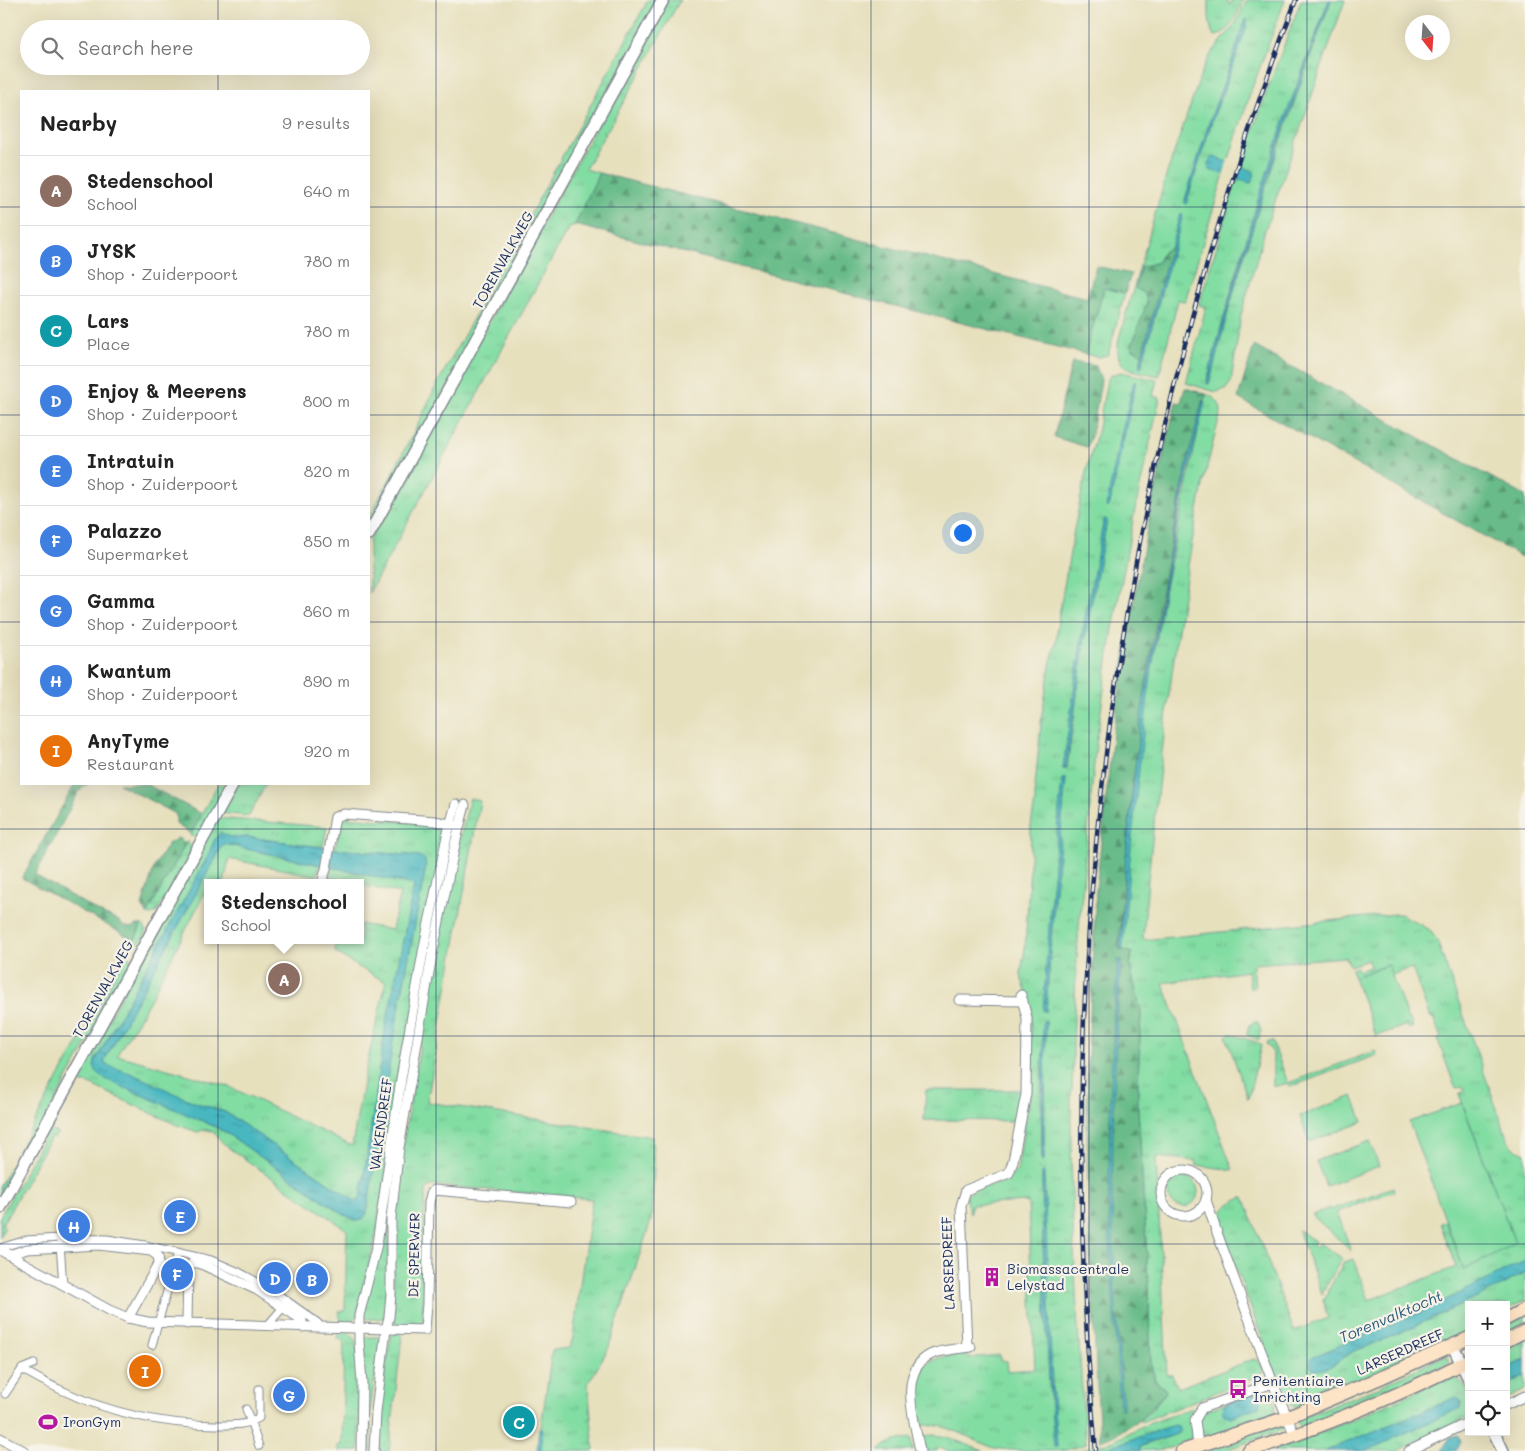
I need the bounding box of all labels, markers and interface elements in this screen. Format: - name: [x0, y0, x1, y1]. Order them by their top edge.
- north arrow: [1405, 15, 1450, 60]
- search box: [20, 20, 370, 75]
- icon: search: [38, 34, 66, 62]
- text: Search here: [78, 35, 194, 60]
- text: Nearby: [40, 109, 117, 136]
- text: 9 results: [282, 112, 350, 133]
- text: Stedenschool: [87, 168, 213, 193]
- text: A: [50, 180, 62, 201]
- text: 640 m: [303, 180, 350, 201]
- text: School: [87, 193, 137, 214]
- street label: TORENVALKWEG: [468, 207, 537, 312]
- text: JYSK: [87, 238, 136, 263]
- text: B: [51, 250, 61, 271]
- text: 780 m: [304, 250, 350, 271]
- text: Shop · Zuiderpoort: [87, 263, 238, 284]
- text: Lars: [87, 308, 129, 333]
- text: C: [50, 320, 62, 341]
- text: 780 m: [304, 320, 350, 341]
- text: Place: [87, 333, 130, 354]
- text: Enjoy & Meerens: [87, 378, 247, 403]
- text: D: [50, 390, 62, 411]
- text: 800 m: [303, 390, 350, 411]
- text: Shop · Zuiderpoort: [87, 403, 238, 424]
- text: Intratuin: [87, 448, 174, 473]
- text: E: [51, 460, 61, 481]
- text: 820 m: [304, 460, 350, 481]
- text: Shop · Zuiderpoort: [87, 473, 238, 494]
- text: Palazzo: [87, 518, 161, 543]
- your location: [950, 520, 976, 546]
- text: F: [51, 530, 61, 551]
- text: 850 m: [303, 530, 350, 551]
- text: Supermarket: [87, 543, 189, 564]
- text: Gamma: [87, 588, 155, 613]
- text: G: [50, 600, 62, 621]
- text: 860 m: [303, 600, 350, 621]
- text: Shop · Zuiderpoort: [87, 613, 238, 634]
- text: Kwantum: [87, 658, 171, 683]
- text: H: [50, 670, 62, 691]
- text: 890 m: [303, 670, 350, 691]
- text: Shop · Zuiderpoort: [87, 683, 238, 704]
- text: AnyTyme: [87, 728, 169, 753]
- text: I: [52, 740, 60, 761]
- text: 920 m: [304, 740, 350, 761]
- text: Restaurant: [87, 753, 175, 774]
- popup: [204, 879, 364, 944]
- text: Stedenschool: [221, 889, 347, 914]
- text: School: [221, 914, 271, 935]
- street label: TORENVALKWEG: [68, 936, 137, 1041]
- pin: A: [268, 960, 300, 998]
- street label: VALKENDREEF: [365, 1076, 396, 1171]
- pin: E: [164, 1197, 196, 1235]
- pin: H: [58, 1207, 90, 1245]
- street label: DE SPERWER: [403, 1212, 424, 1298]
- street label: LARSERDREEF: [936, 1216, 959, 1310]
- pin: F: [161, 1255, 193, 1293]
- pin: D: [259, 1259, 291, 1297]
- place label: Biomassacentrale Lelystad: [1007, 1259, 1129, 1294]
- pin: B: [296, 1260, 328, 1298]
- building icon: Biomassacentrale Lelystad: [981, 1266, 1003, 1288]
- water label: Torenvalktocht: [1336, 1285, 1445, 1347]
- map controls: [1465, 1301, 1510, 1436]
- button: +: [1465, 1301, 1510, 1346]
- street label: LARSERDREEF: [1353, 1324, 1446, 1379]
- button: −: [1465, 1346, 1510, 1391]
- pin: I: [129, 1352, 161, 1390]
- place label: Penitentiaire Inrichting: [1253, 1371, 1344, 1406]
- pin: G: [273, 1376, 305, 1414]
- bus stop icon: Penitentiaire Inrichting: [1227, 1378, 1249, 1400]
- button: locate: [1465, 1391, 1510, 1436]
- pin: C: [503, 1403, 535, 1441]
- sports icon: IronGym: [37, 1411, 59, 1433]
- place label: IronGym: [63, 1412, 121, 1431]

